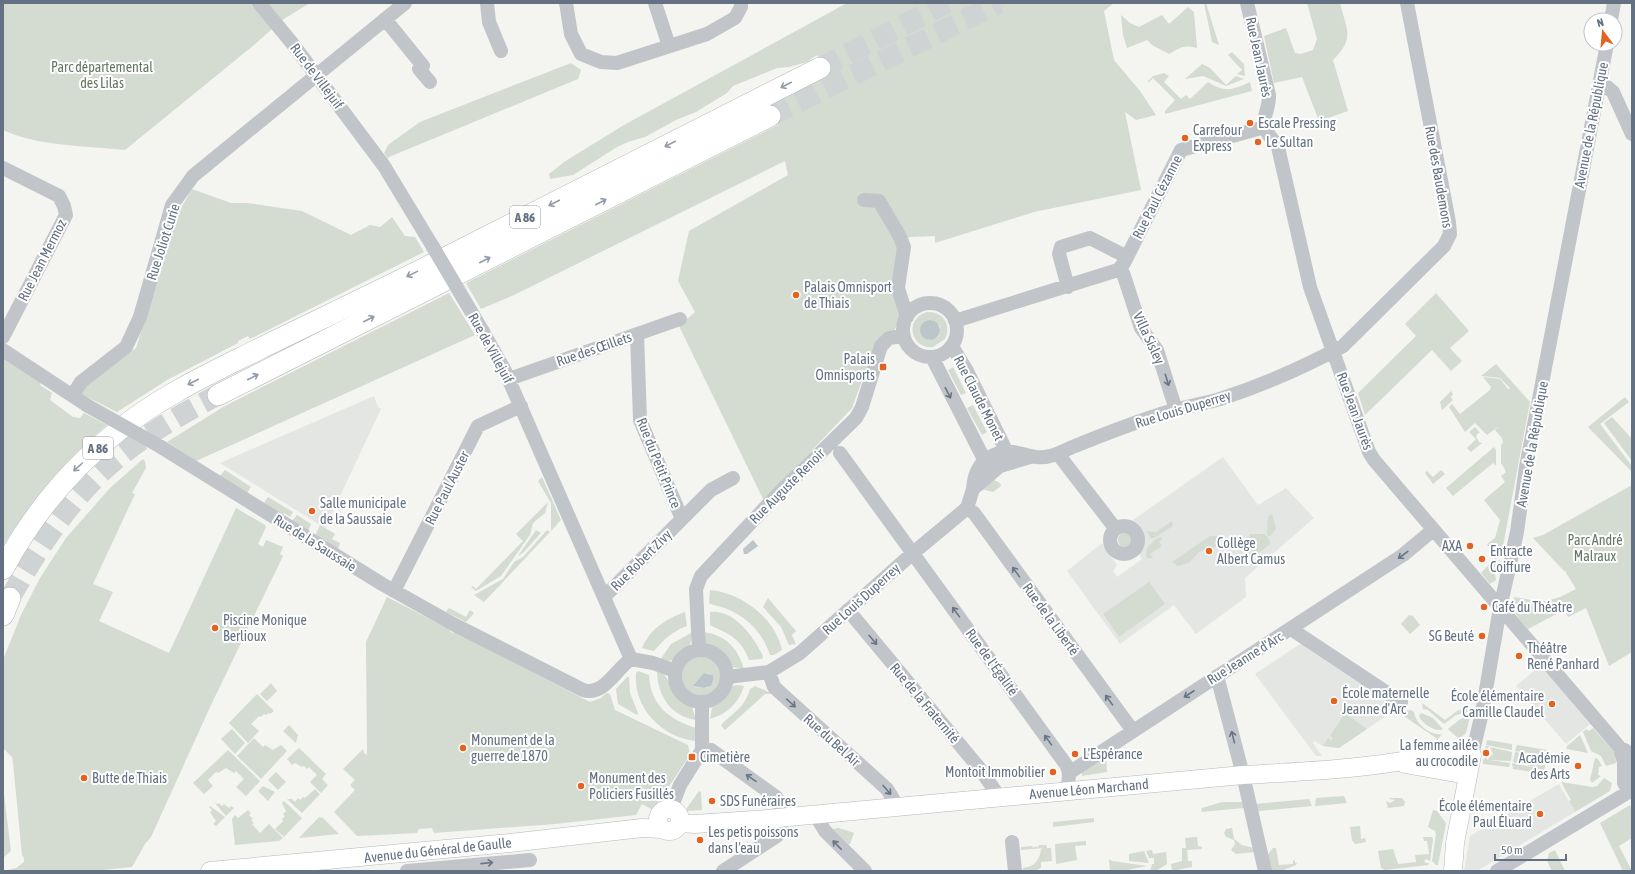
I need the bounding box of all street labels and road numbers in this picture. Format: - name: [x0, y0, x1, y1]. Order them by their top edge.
- street label: Rue Jean Jaurès: [1243, 16, 1275, 98]
- street label: Rue de Villejuif: [287, 40, 347, 112]
- street label: Avenue de la République: [1571, 61, 1611, 189]
- street label: Rue des Baudemons: [1422, 125, 1456, 229]
- street label: Rue Paul Cézanne: [1129, 153, 1185, 241]
- street label: Rue Joliot Curie: [143, 202, 183, 282]
- road number: A 86: [510, 206, 540, 228]
- street label: Rue Jean Mermoz: [15, 216, 69, 304]
- street label: Villa Sisley: [1130, 309, 1168, 367]
- street label: Rue de Villejuif: [465, 310, 517, 386]
- street label: Rue des Œillets: [554, 329, 634, 369]
- street label: Rue Claude Monet: [951, 353, 1007, 443]
- street label: Rue Jean Jaurès: [1334, 370, 1376, 452]
- street label: Avenue de la République: [1513, 380, 1551, 508]
- street label: Rue Louis Duperrey: [1133, 387, 1233, 431]
- street label: Rue du Petit Prince: [634, 415, 684, 511]
- road number: A 86: [83, 437, 113, 459]
- street label: Rue Auguste Renoir: [746, 445, 828, 527]
- street label: Rue Paul Auster: [422, 448, 473, 527]
- street label: Rue de la Saussaie: [271, 511, 359, 575]
- street label: Rue Robert Zivy: [607, 526, 675, 594]
- street label: Rue Louis Duperrey: [819, 560, 903, 638]
- street label: Rue de la Liberté: [1020, 580, 1082, 658]
- street label: Rue de l'Égalité: [963, 626, 1021, 698]
- street label: Rue Jeanne d'Arc: [1204, 628, 1287, 688]
- street label: Rue de la Fraternité: [887, 660, 963, 746]
- street label: Rue du Bel Air: [801, 711, 864, 770]
- street label: Avenue Léon Marchand: [1029, 776, 1149, 802]
- street label: Avenue du Général de Gaulle: [363, 834, 513, 866]

